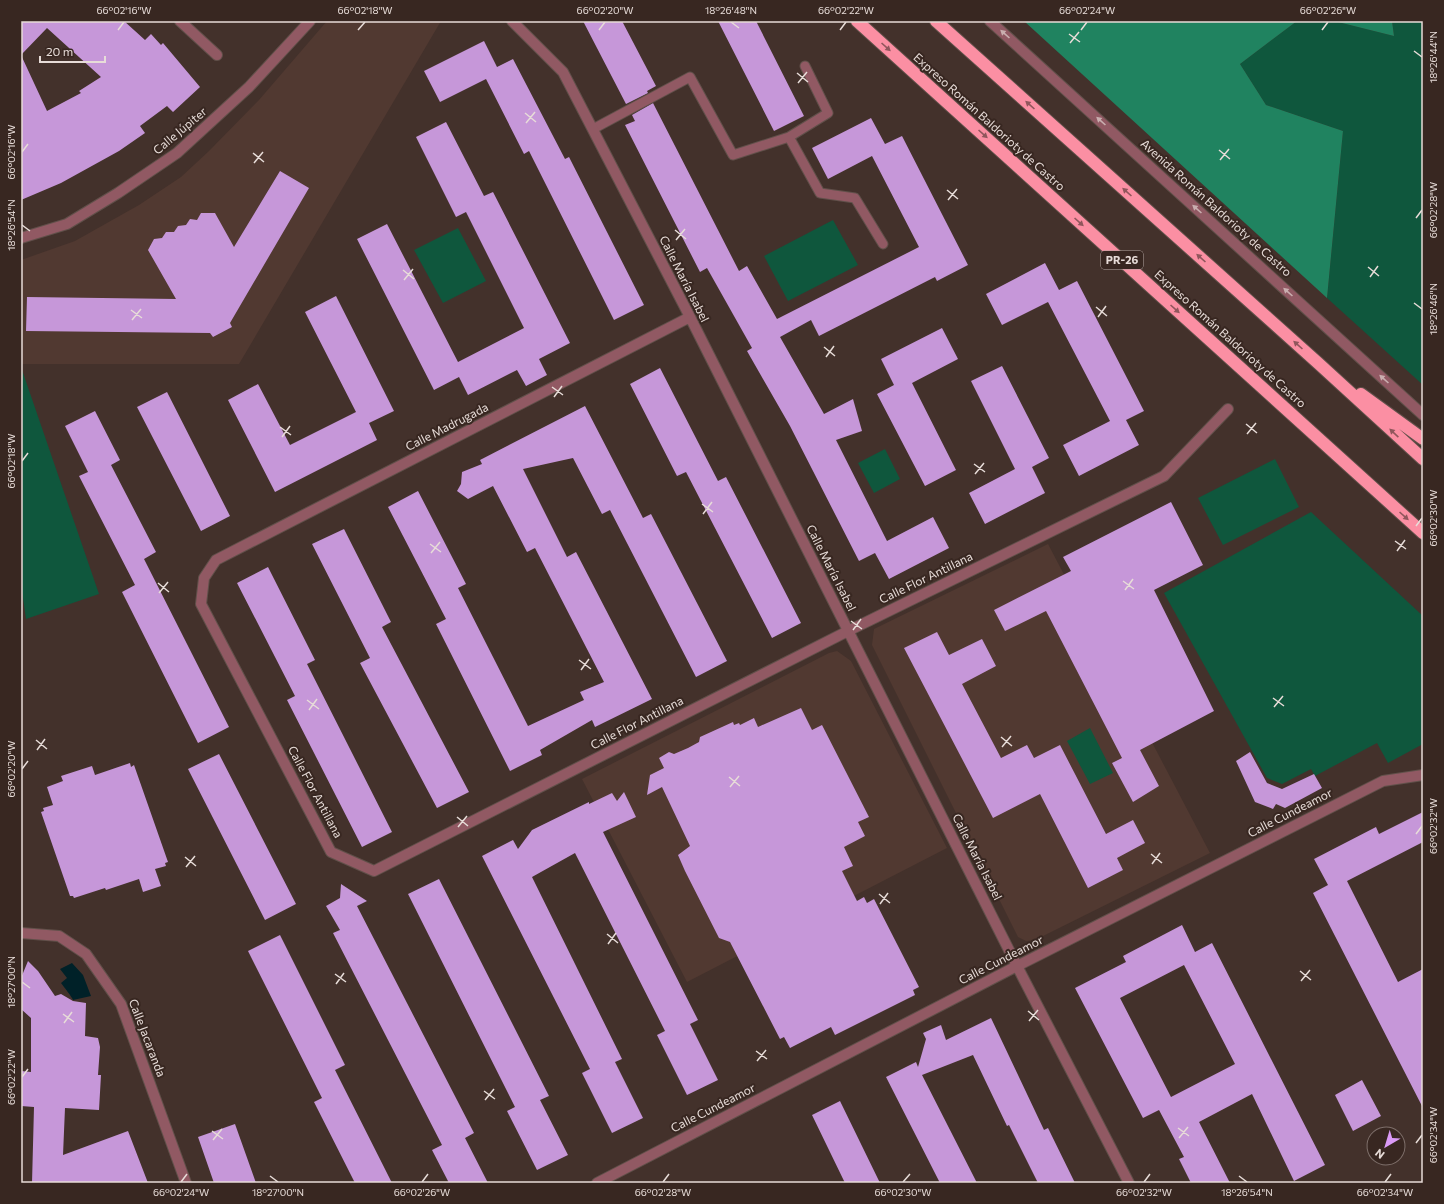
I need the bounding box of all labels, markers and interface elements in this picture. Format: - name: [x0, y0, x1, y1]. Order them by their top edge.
- text: 66°02'16"W: [96, 4, 152, 16]
- text: 66°02'18"W: [337, 4, 393, 16]
- text: 66°02'20"W: [577, 4, 633, 16]
- text: 18°26'48"N: [705, 4, 757, 16]
- text: 66°02'22"W: [818, 4, 874, 16]
- text: 66°02'24"W: [1059, 4, 1115, 16]
- text: 66°02'26"W: [1300, 4, 1356, 16]
- one-way arrow: [1000, 30, 1009, 39]
- text: 18°26'44"N: [1427, 31, 1439, 83]
- scale bar: [40, 38, 105, 64]
- one-way arrow: [881, 42, 891, 52]
- text: 20 m: [46, 44, 73, 58]
- street label: Expreso Román Baldorioty de Castro: [911, 50, 1068, 193]
- one-way arrow: [1025, 101, 1036, 110]
- street label: Calle Júpiter: [150, 104, 210, 157]
- one-way arrow: [1096, 117, 1106, 126]
- text: 66°02'16"W: [5, 124, 17, 180]
- one-way arrow: [977, 130, 988, 139]
- street label: Avenida Román Baldorioty de Castro: [1138, 136, 1295, 279]
- text: 66°02'28"W: [1427, 182, 1439, 238]
- one-way arrow: [1123, 188, 1132, 197]
- text: 18°26'54"N: [5, 199, 17, 251]
- one-way arrow: [1192, 204, 1202, 213]
- one-way arrow: [1074, 217, 1084, 226]
- street label: Calle María Isabel: [657, 233, 713, 324]
- road number: PR-26: [1101, 251, 1143, 269]
- one-way arrow: [1196, 254, 1207, 263]
- street label: Expreso Román Baldorioty de Castro: [1152, 267, 1309, 410]
- text: 18°26'46"N: [1427, 283, 1439, 335]
- one-way arrow: [1283, 287, 1293, 296]
- one-way arrow: [1171, 304, 1180, 313]
- one-way arrow: [1293, 340, 1303, 350]
- one-way arrow: [1379, 375, 1389, 384]
- street label: Calle Madrugada: [403, 399, 490, 453]
- one-way arrow: [1389, 428, 1399, 438]
- text: 66°02'18"W: [5, 433, 17, 489]
- text: 66°02'30"W: [1427, 489, 1439, 547]
- one-way arrow: [1400, 511, 1409, 520]
- street label: Calle María Isabel: [804, 522, 860, 613]
- street label: Calle Flor Antillana: [877, 548, 975, 606]
- street label: Calle Flor Antillana: [588, 693, 685, 752]
- text: 66°02'20"W: [5, 741, 17, 797]
- street label: Calle Flor Antillana: [286, 743, 346, 840]
- street label: Calle Cundeamor: [1245, 785, 1334, 839]
- text: 66°02'32"W: [1427, 798, 1439, 854]
- street label: Calle María Isabel: [950, 811, 1006, 902]
- street label: Calle Cundeamor: [956, 932, 1045, 986]
- text: 18°27'00"N: [5, 956, 17, 1008]
- street label: Calle Jacaranda: [126, 997, 169, 1079]
- text: 66°02'22"W: [5, 1049, 17, 1105]
- street label: Calle Cundeamor: [668, 1080, 757, 1134]
- text: 66°02'34"W: [1427, 1107, 1439, 1163]
- north arrow: [1366, 1126, 1406, 1166]
- text: N: [1372, 1147, 1387, 1162]
- text: 66°02'24"W: [153, 1186, 209, 1198]
- text: 18°27'00"N: [252, 1186, 304, 1198]
- text: 66°02'26"W: [394, 1186, 450, 1198]
- text: 66°02'28"W: [635, 1186, 691, 1198]
- text: 66°02'30"W: [874, 1186, 932, 1198]
- text: 66°02'32"W: [1116, 1186, 1172, 1198]
- text: 18°26'54"N: [1221, 1186, 1273, 1198]
- text: 66°02'34"W: [1357, 1186, 1413, 1198]

